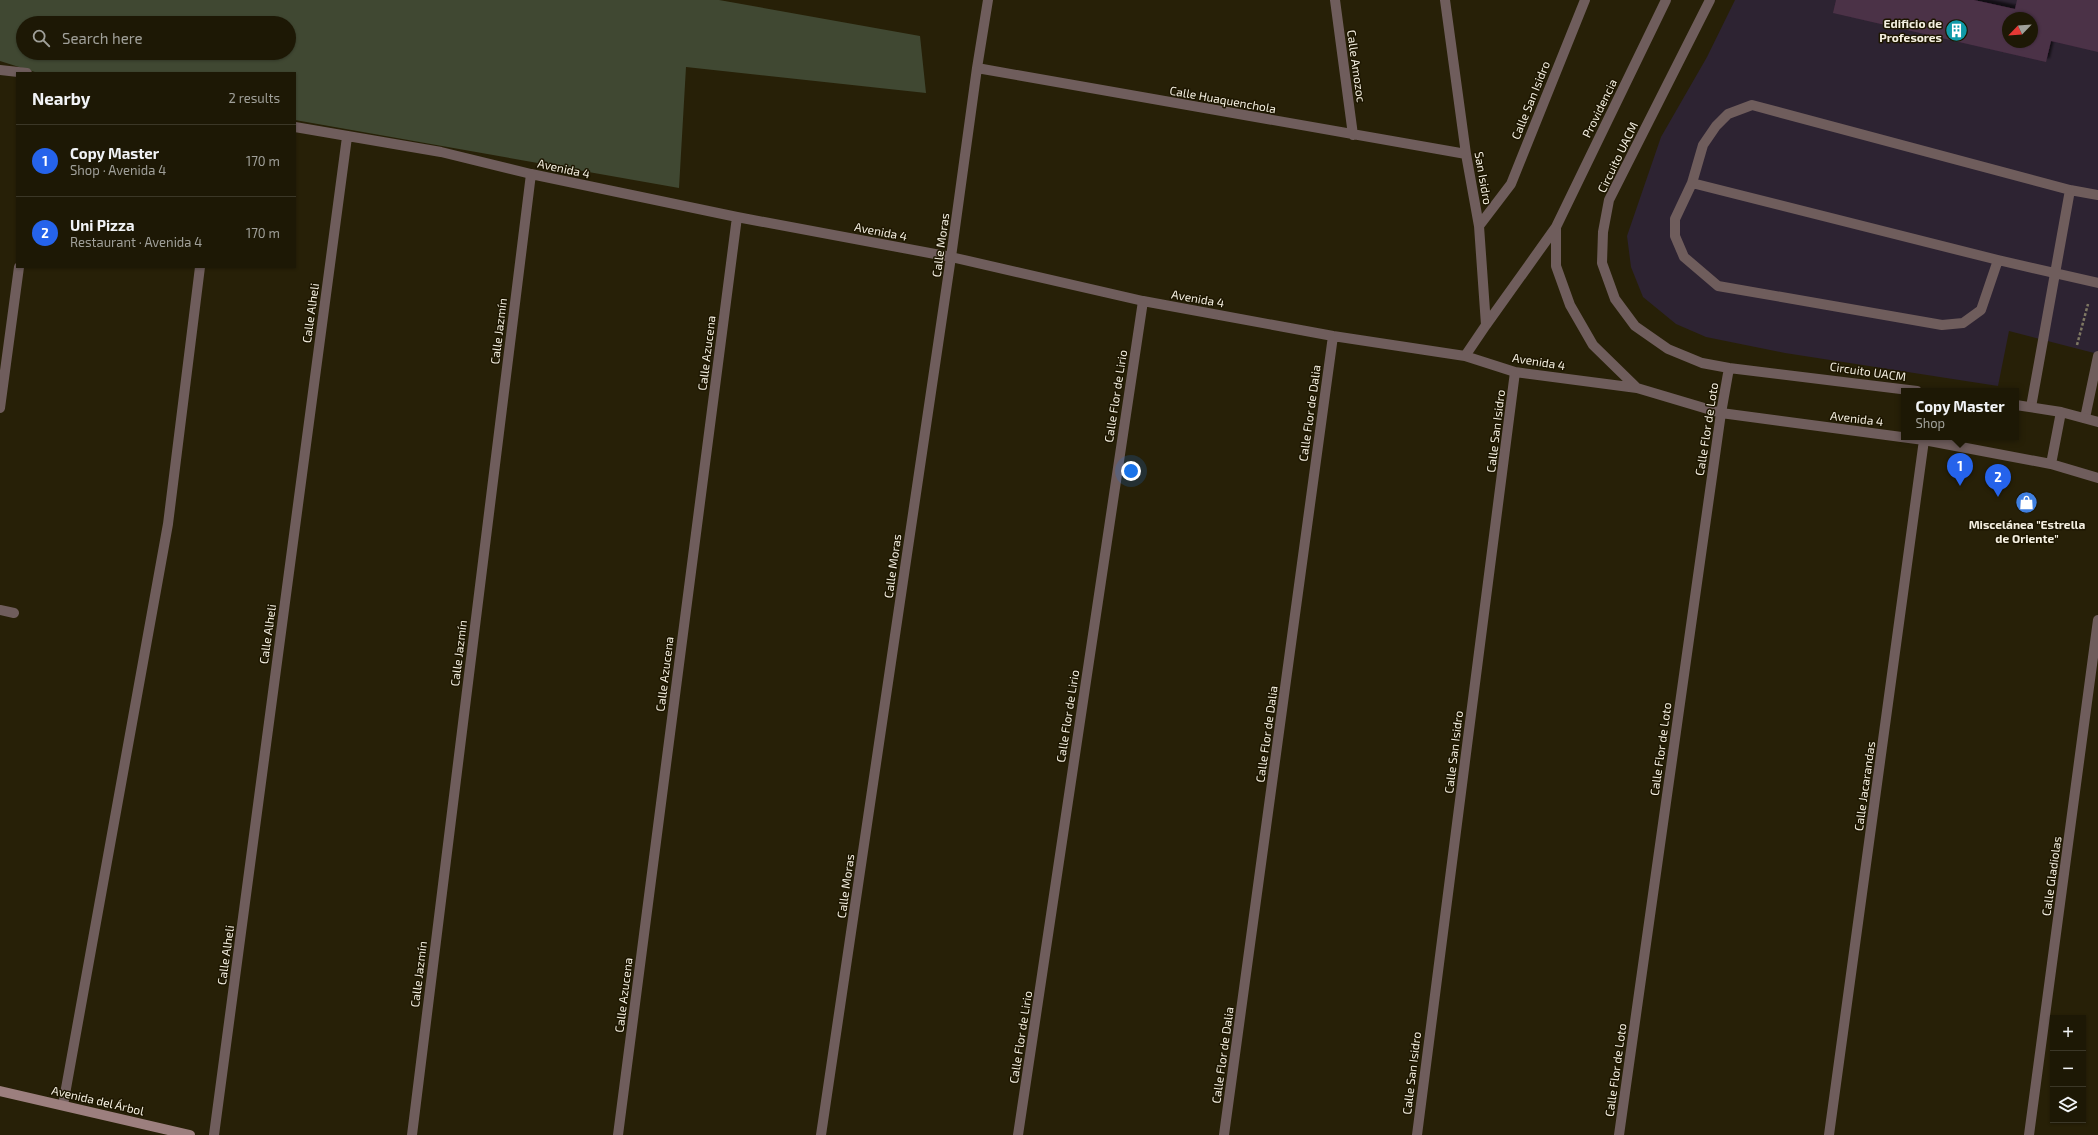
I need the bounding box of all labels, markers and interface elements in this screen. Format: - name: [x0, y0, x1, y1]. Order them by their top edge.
- north arrow: [2002, 12, 2038, 48]
- search box: [16, 16, 296, 60]
- place label: Edificio de Profesores: [1879, 16, 1942, 44]
- building icon: Edificio de Profesores: [1944, 17, 1970, 43]
- icon: search: [30, 27, 52, 49]
- text: Search here: [62, 29, 143, 47]
- street label: Calle Amozoc: [1345, 29, 1369, 103]
- street label: Calle San Isidro: [1508, 59, 1552, 141]
- street label: Providencia: [1579, 76, 1619, 140]
- street label: Calle Huaquenchola: [1169, 83, 1277, 115]
- text: Nearby: [32, 88, 90, 108]
- text: 2 results: [228, 90, 280, 106]
- street label: Circuito UACM: [1594, 119, 1640, 195]
- text: Copy Master: [70, 144, 159, 162]
- street label: San Isidro: [1472, 150, 1496, 206]
- text: 1: [42, 153, 48, 169]
- text: 170 m: [246, 153, 280, 169]
- street label: Avenida 4: [536, 156, 592, 180]
- text: Shop · Avenida 4: [70, 162, 166, 178]
- street label: Calle Moras: [929, 212, 951, 278]
- text: Uni Pizza: [70, 216, 134, 234]
- street label: Avenida 4: [853, 219, 909, 243]
- text: 2: [41, 225, 49, 241]
- text: 170 m: [246, 225, 280, 241]
- text: Restaurant · Avenida 4: [70, 234, 202, 250]
- street label: Calle Alheli: [299, 282, 321, 344]
- street label: Avenida 4: [1170, 286, 1226, 310]
- street label: Calle Jazmín: [487, 297, 509, 365]
- street label: Calle Azucena: [694, 315, 718, 391]
- street label: Calle Flor de Lirio: [1101, 349, 1129, 443]
- street label: Avenida 4: [1512, 350, 1566, 372]
- street label: Circuito UACM: [1829, 359, 1907, 383]
- street label: Calle Flor de Dalia: [1295, 364, 1323, 462]
- street label: Calle Flor de Loto: [1692, 381, 1720, 477]
- popup: [1901, 388, 2019, 440]
- street label: Calle San Isidro: [1483, 389, 1507, 473]
- text: Copy Master: [1915, 397, 2005, 415]
- street label: Avenida 4: [1830, 408, 1884, 428]
- text: Shop: [1915, 415, 1945, 431]
- pin: 1: [1947, 453, 1973, 486]
- your location: [1121, 461, 1141, 481]
- pin: 2: [1985, 464, 2011, 497]
- shop icon: Miscelánea "Estrella de Oriente": [2014, 490, 2040, 516]
- place label: Miscelánea "Estrella de Oriente": [1969, 517, 2086, 545]
- street label: Calle Moras: [881, 533, 903, 599]
- street label: Calle Alheli: [256, 603, 278, 665]
- street label: Calle Jazmín: [447, 619, 469, 687]
- street label: Calle Azucena: [652, 636, 676, 712]
- street label: Calle Flor de Lirio: [1053, 669, 1081, 763]
- street label: Calle Flor de Dalia: [1252, 685, 1280, 783]
- street label: Calle Flor de Loto: [1647, 701, 1674, 797]
- street label: Calle San Isidro: [1441, 710, 1465, 794]
- street label: Calle Jacarandas: [1851, 740, 1877, 832]
- street label: Calle Gladiolas: [2038, 835, 2064, 917]
- street label: Calle Moras: [834, 853, 856, 919]
- street label: Calle Alheli: [214, 924, 236, 986]
- street label: Calle Jazmín: [407, 940, 429, 1008]
- street label: Calle Azucena: [611, 957, 635, 1033]
- street label: Calle Flor de Lirio: [1006, 990, 1034, 1084]
- street label: Calle Flor de Dalia: [1208, 1006, 1236, 1104]
- map controls: [2050, 1015, 2086, 1123]
- button: +: [2050, 1015, 2086, 1051]
- street label: Calle Flor de Loto: [1602, 1022, 1629, 1118]
- street label: Calle San Isidro: [1399, 1031, 1423, 1115]
- button: −: [2050, 1051, 2086, 1087]
- street label: Avenida del Árbol: [50, 1083, 146, 1118]
- button: layers: [2050, 1087, 2086, 1123]

